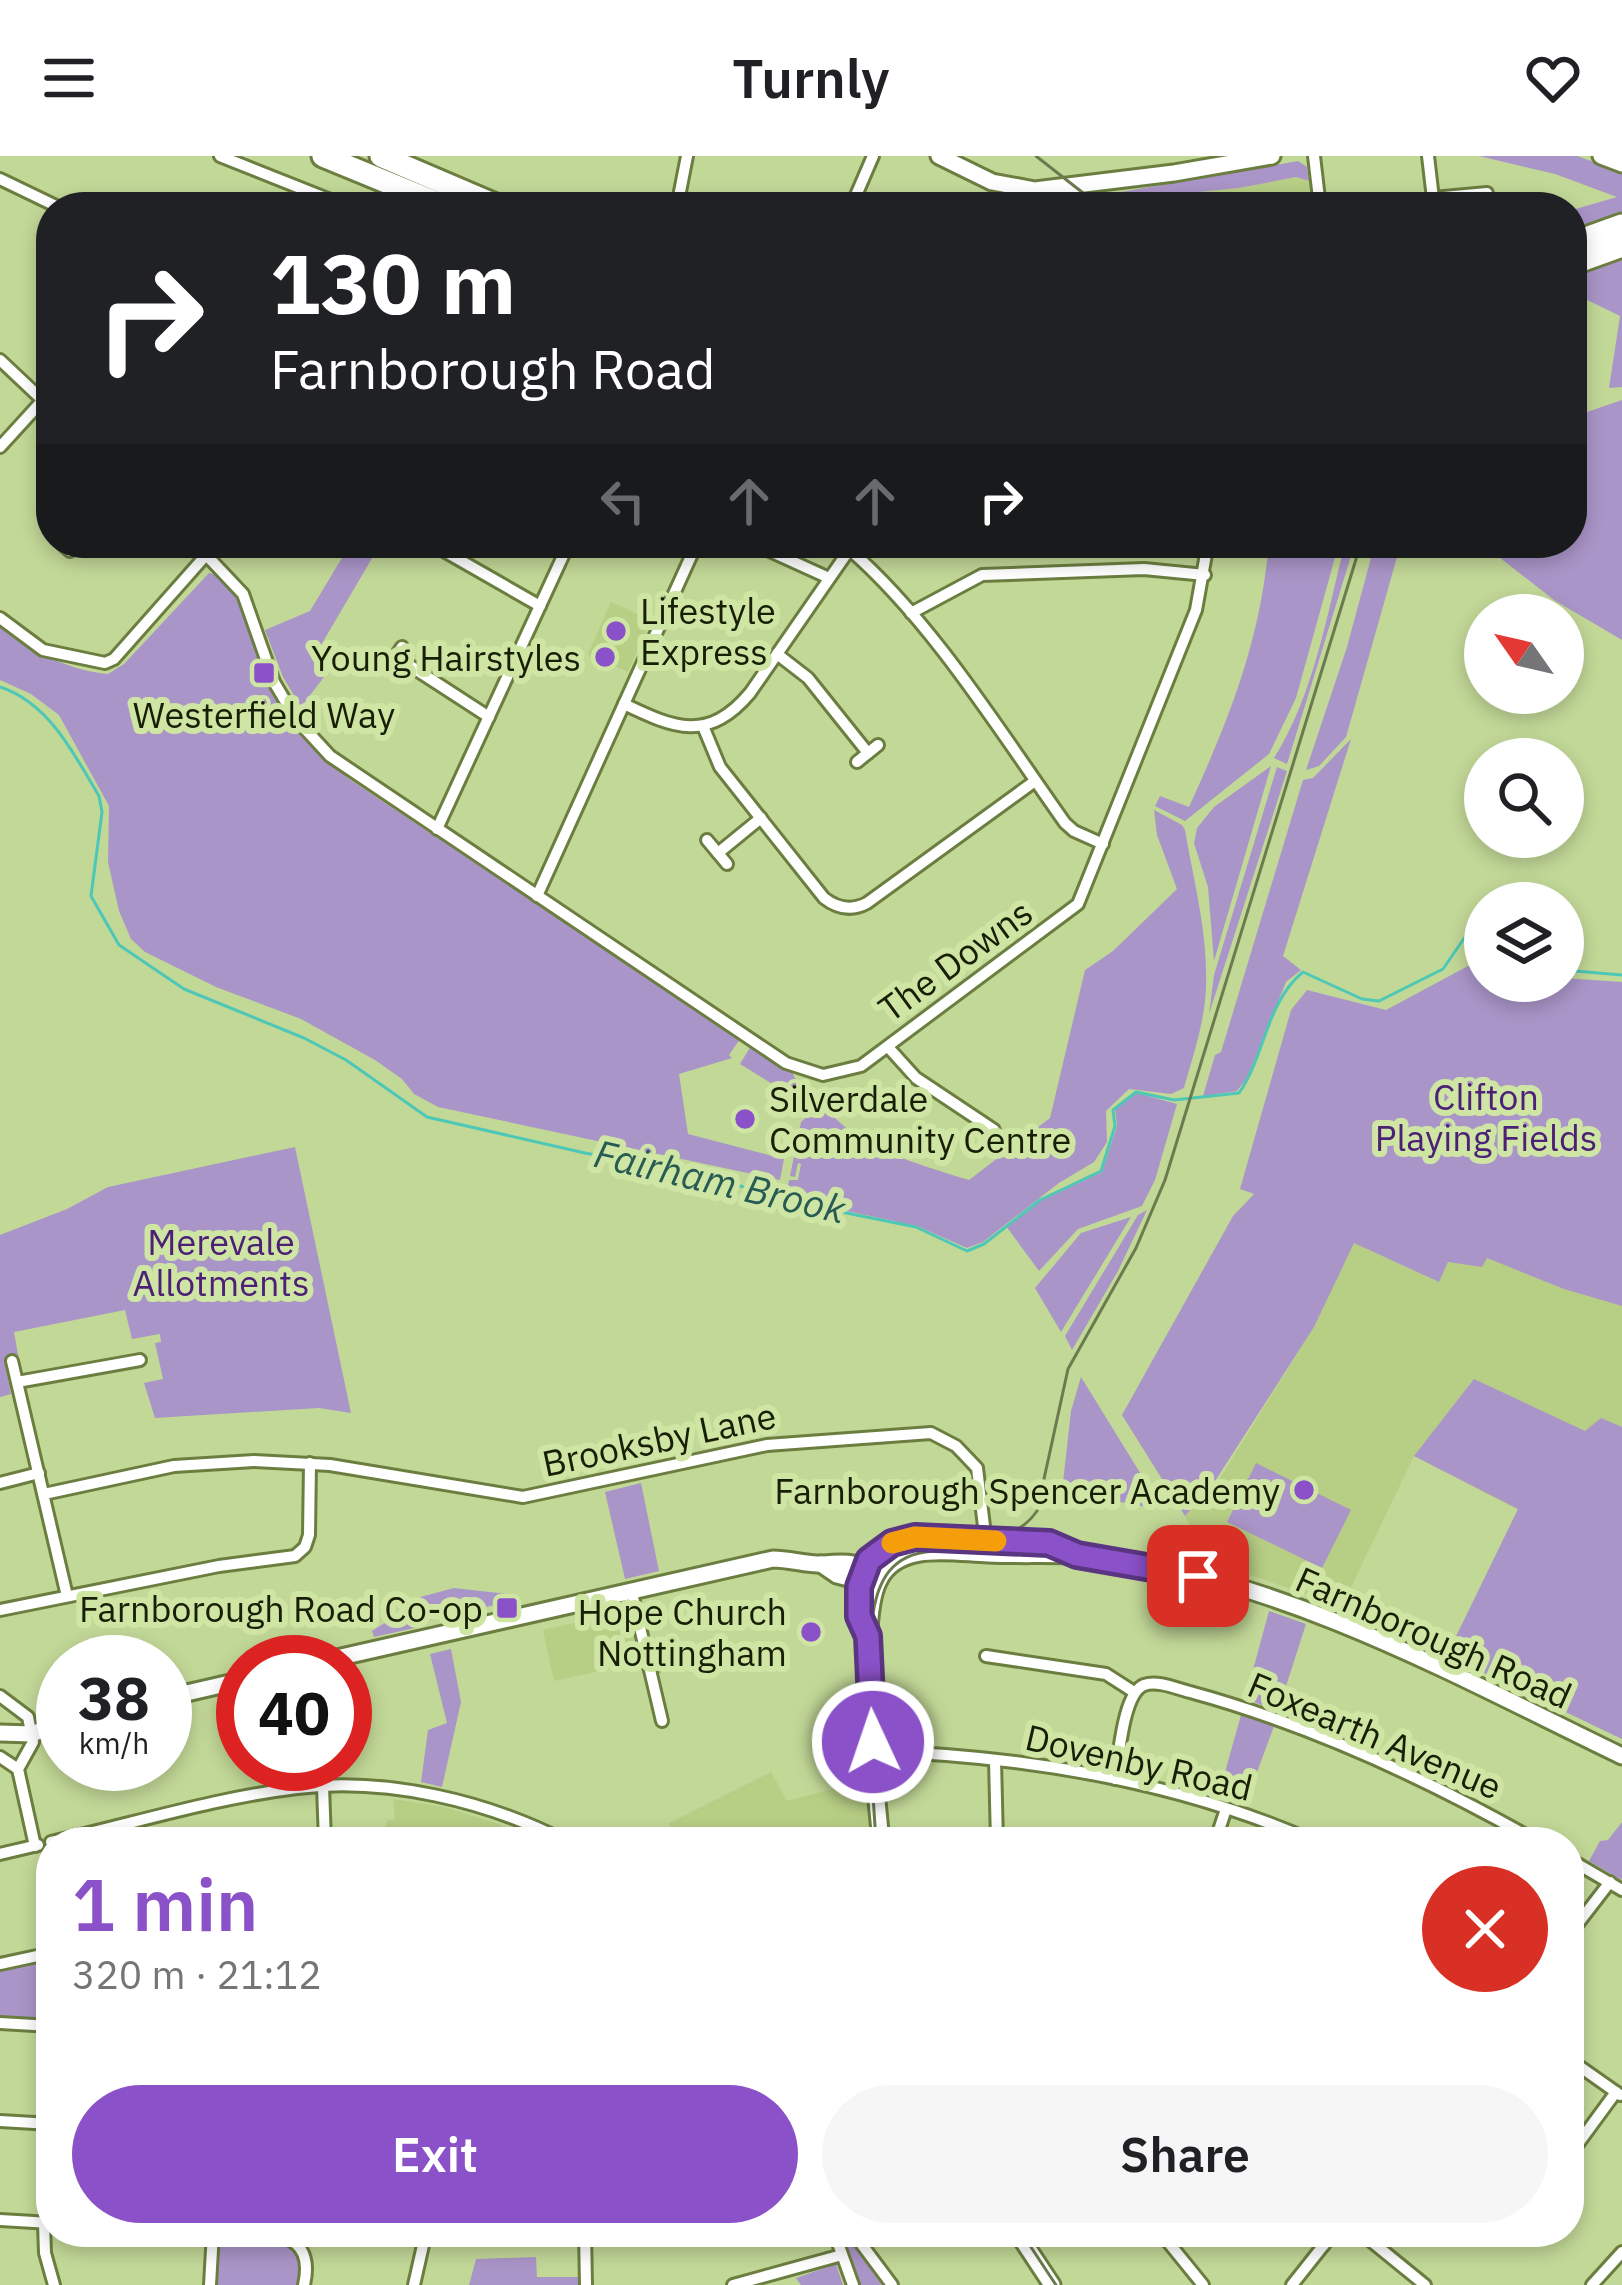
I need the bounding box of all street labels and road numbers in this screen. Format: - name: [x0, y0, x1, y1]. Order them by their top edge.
- street label: The Downs: [869, 888, 1041, 1032]
- street label: Brooksby Lane: [538, 1391, 780, 1487]
- street label: Farnborough Road: [1289, 1555, 1579, 1719]
- street label: Foxearth Avenue: [1241, 1660, 1509, 1810]
- street label: Dovenby Road: [1021, 1713, 1257, 1811]

